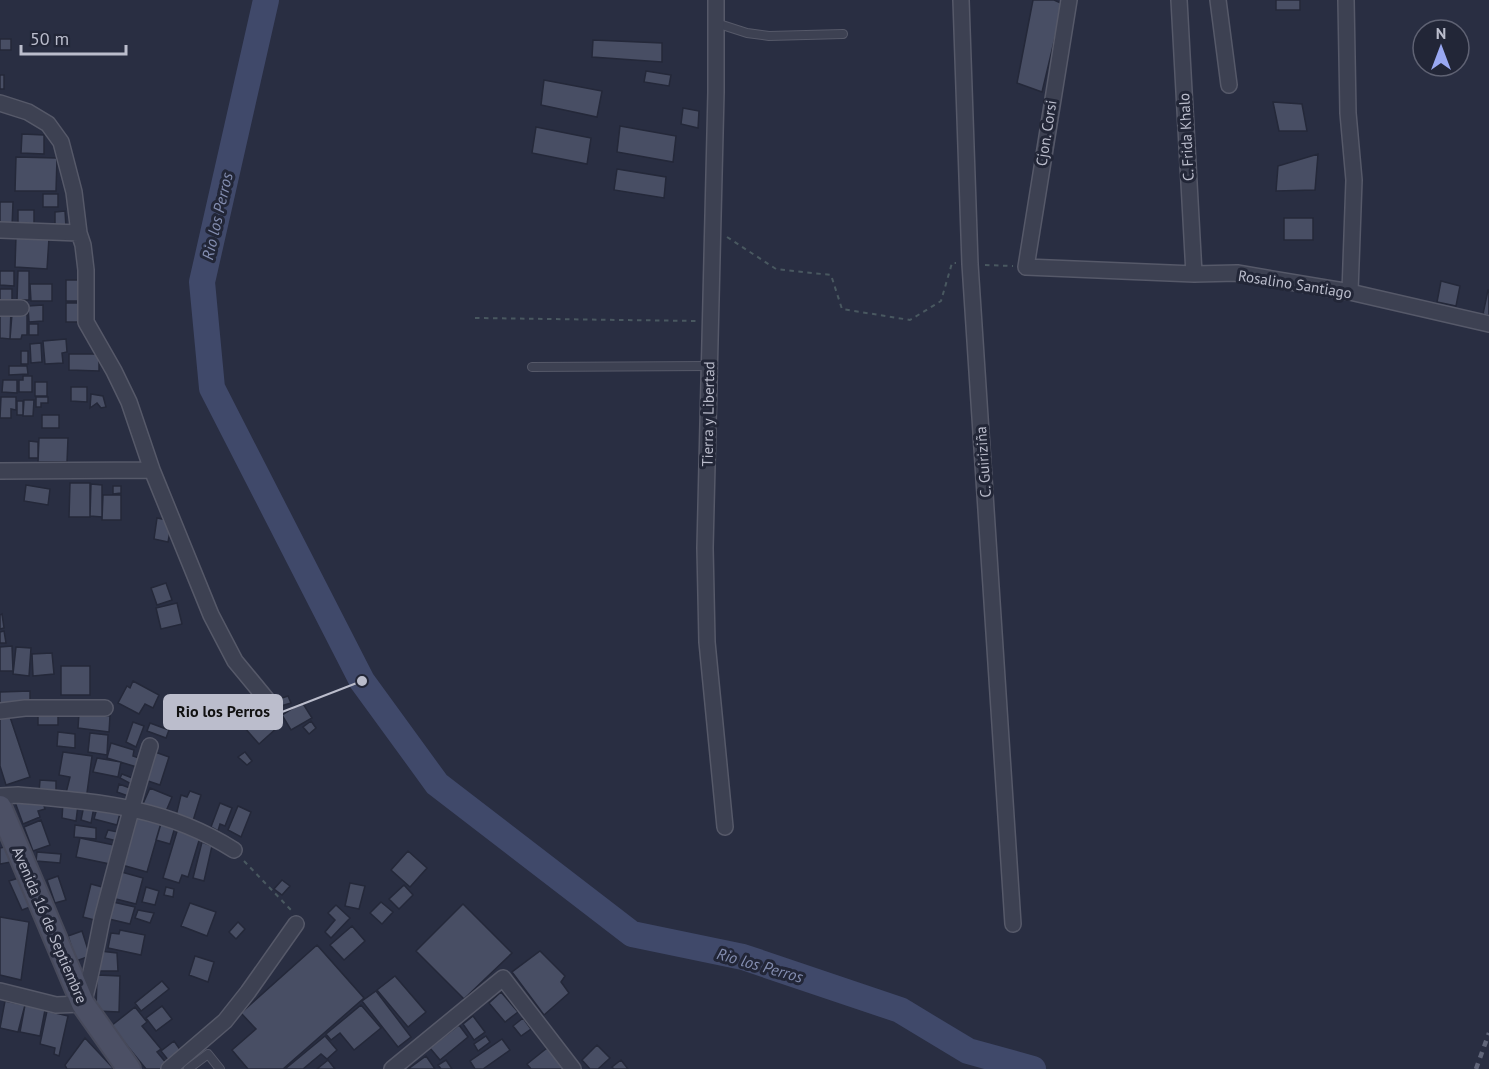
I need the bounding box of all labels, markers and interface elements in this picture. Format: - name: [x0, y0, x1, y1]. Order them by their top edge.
- scale bar: [21, 18, 126, 56]
- north arrow: [1411, 18, 1471, 78]
- text: N: [1436, 23, 1446, 43]
- text: 50 m: [30, 27, 69, 50]
- street label: C. Frida Khalo: [1174, 92, 1198, 182]
- street label: Cjon. Corsi: [1031, 99, 1061, 167]
- water label: Rio los Perros: [197, 170, 237, 262]
- street label: Rosalino Santiago: [1237, 266, 1353, 302]
- street label: Tierra y Libertad: [698, 361, 718, 467]
- street label: C. Guiriziña: [971, 426, 995, 498]
- callout: Rio los Perros: [164, 695, 282, 729]
- text: Rio los Perros: [176, 701, 270, 721]
- street label: Avenida 16 de Septiembre: [8, 844, 92, 1006]
- water label: Rio los Perros: [715, 943, 806, 987]

